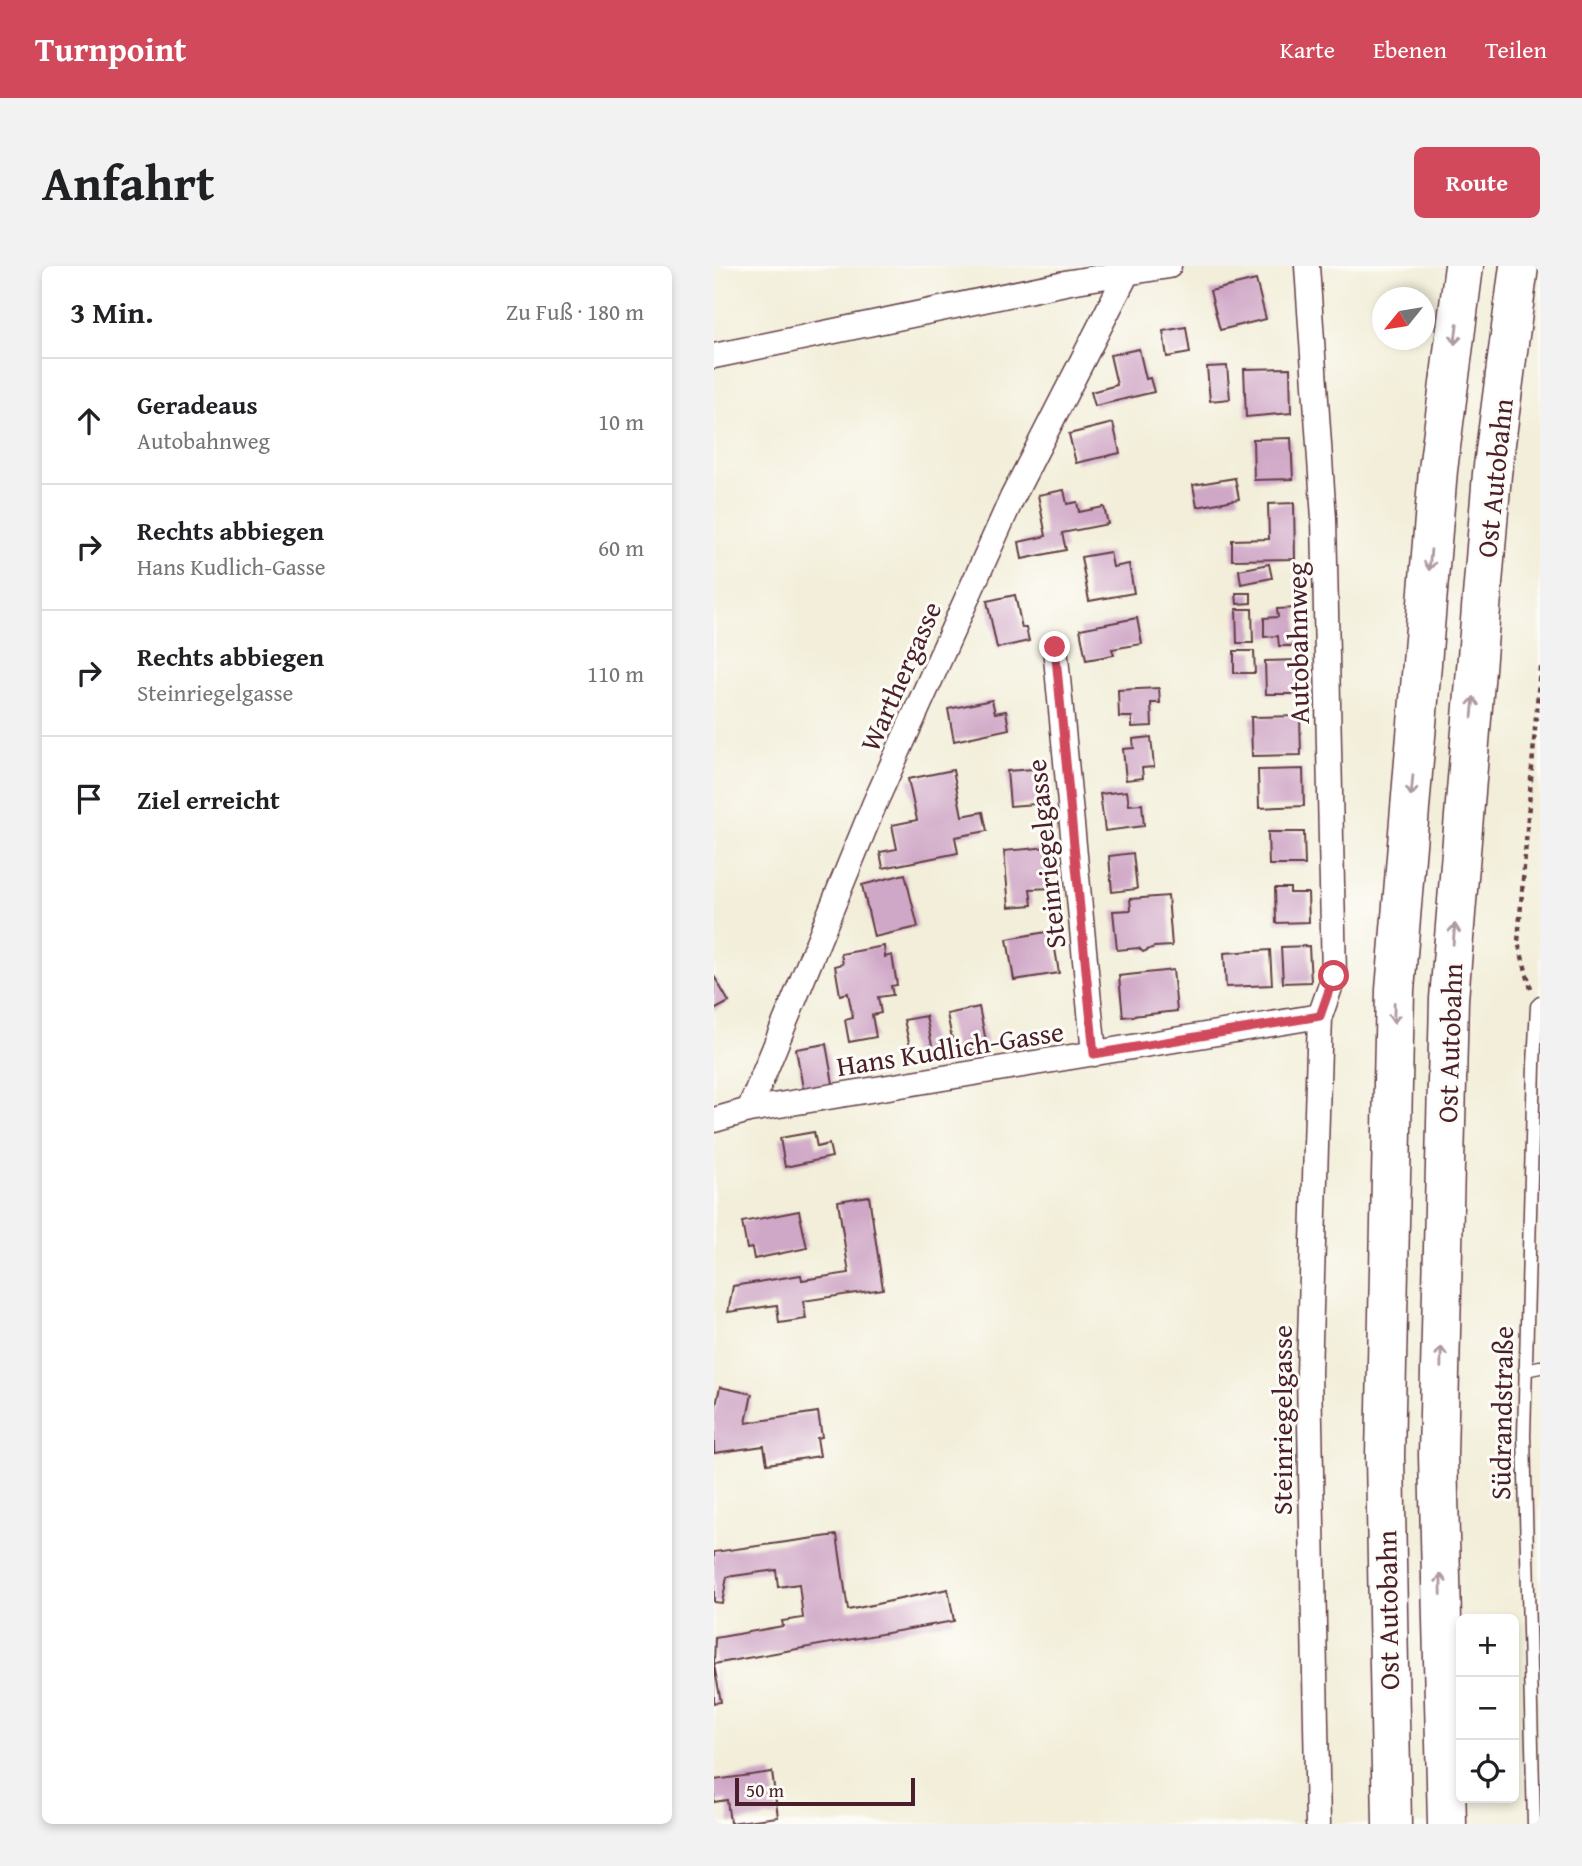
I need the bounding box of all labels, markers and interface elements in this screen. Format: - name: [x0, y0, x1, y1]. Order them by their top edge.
- text: Turnpoint: [35, 25, 187, 73]
- text: Karte: [1280, 32, 1335, 67]
- text: Ebenen: [1373, 32, 1447, 67]
- text: Teilen: [1485, 32, 1547, 67]
- text: Anfahrt: [42, 146, 215, 218]
- button: Route: [1414, 147, 1540, 218]
- north arrow: [1372, 287, 1435, 350]
- text: 3 Min.: [70, 290, 153, 334]
- text: Zu Fuß · 180 m: [506, 295, 644, 328]
- one-way arrow: [1449, 322, 1462, 345]
- text: Geradeaus: [137, 385, 258, 424]
- street label: Ost Autobahn: [1465, 396, 1523, 560]
- icon: ahead: [70, 402, 108, 440]
- text: 10 m: [598, 405, 644, 438]
- text: Autobahnweg: [137, 424, 270, 457]
- text: Rechts abbiegen: [137, 511, 324, 550]
- icon: right: [70, 528, 108, 566]
- text: 60 m: [598, 531, 644, 564]
- one-way arrow: [1423, 548, 1436, 570]
- text: Hans Kudlich-Gasse: [137, 550, 326, 583]
- street label: Autobahnweg: [1275, 562, 1319, 724]
- street label: Warthergasse: [849, 594, 951, 758]
- route end: [1039, 631, 1070, 662]
- text: Rechts abbiegen: [137, 637, 324, 676]
- icon: right: [70, 654, 108, 692]
- text: 110 m: [587, 657, 644, 690]
- text: Steinriegelgasse: [137, 676, 293, 709]
- one-way arrow: [1467, 696, 1480, 719]
- street label: Steinriegelgasse: [1015, 757, 1075, 951]
- one-way arrow: [1405, 775, 1418, 797]
- icon: arrive: [70, 780, 108, 818]
- text: Ziel erreicht: [137, 780, 280, 819]
- one-way arrow: [1448, 923, 1461, 946]
- route start: [1318, 960, 1349, 991]
- street label: Ost Autobahn: [1426, 962, 1472, 1123]
- one-way arrow: [1388, 1001, 1401, 1024]
- street label: Hans Kudlich-Gasse: [833, 1010, 1067, 1086]
- street label: Steinriegelgasse: [1261, 1325, 1302, 1515]
- street label: Südrandstraße: [1479, 1326, 1523, 1500]
- one-way arrow: [1434, 1346, 1447, 1369]
- street label: Ost Autobahn: [1365, 1530, 1409, 1690]
- one-way arrow: [1434, 1573, 1447, 1596]
- map controls: [1456, 1614, 1519, 1803]
- button: +: [1456, 1614, 1519, 1677]
- button: −: [1456, 1677, 1519, 1740]
- button: locate: [1456, 1740, 1519, 1803]
- scale bar: [735, 1775, 915, 1807]
- text: 50 m: [746, 1776, 784, 1804]

